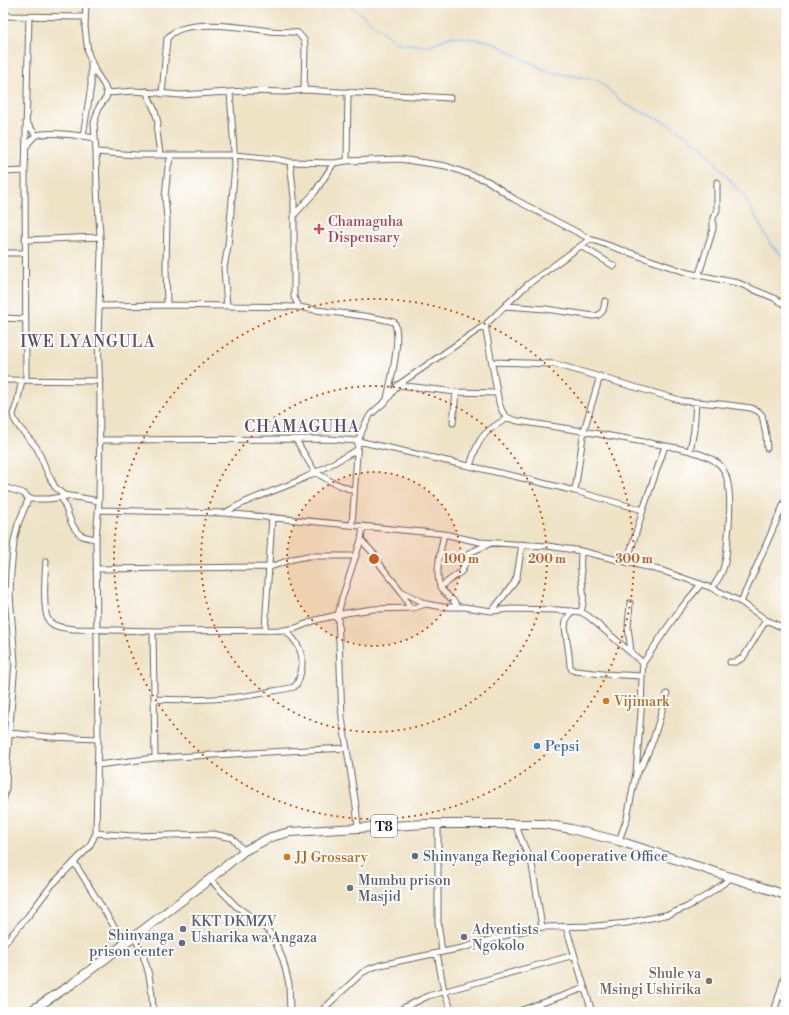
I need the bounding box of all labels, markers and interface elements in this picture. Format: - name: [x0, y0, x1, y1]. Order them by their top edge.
- place label: Chamaguha Dispensary: [328, 213, 404, 247]
- marker: Chamaguha Dispensary: [313, 223, 325, 235]
- district label: IWE LYANGULA: [20, 332, 156, 352]
- district label: CHAMAGUHA: [244, 417, 360, 437]
- centre of rings: [367, 552, 381, 566]
- text: 100 m: [443, 552, 479, 567]
- text: 200 m: [528, 552, 566, 567]
- text: 300 m: [615, 552, 653, 567]
- place label: Vijimark: [613, 693, 670, 711]
- marker: Vijimark: [601, 696, 611, 706]
- place label: Pepsi: [545, 738, 580, 756]
- marker: Pepsi: [532, 741, 542, 751]
- road number: T8: [371, 815, 397, 837]
- place label: Shinyanga Regional Cooperative Office: [423, 848, 668, 866]
- place label: JJ Grossary: [294, 849, 368, 867]
- marker: Shinyanga Regional Cooperative Office: [410, 851, 420, 861]
- marker: JJ Grossary: [282, 852, 292, 862]
- place label: Mumbu prison Masjid: [358, 872, 452, 906]
- marker: Mumbu prison Masjid: [345, 883, 355, 893]
- place label: KKT DKMZV Usharika wa Angaza: [191, 913, 318, 947]
- place label: Adventists Ngokolo: [471, 921, 539, 955]
- marker: KKT DKMZV Usharika wa Angaza: [178, 924, 188, 934]
- place label: Shinyanga prison center: [89, 927, 175, 961]
- marker: Adventists Ngokolo: [459, 932, 469, 942]
- marker: Shinyanga prison center: [177, 938, 187, 948]
- place label: Shule ya Msingi Ushirika: [600, 965, 702, 999]
- marker: Shule ya Msingi Ushirika: [704, 976, 714, 986]

